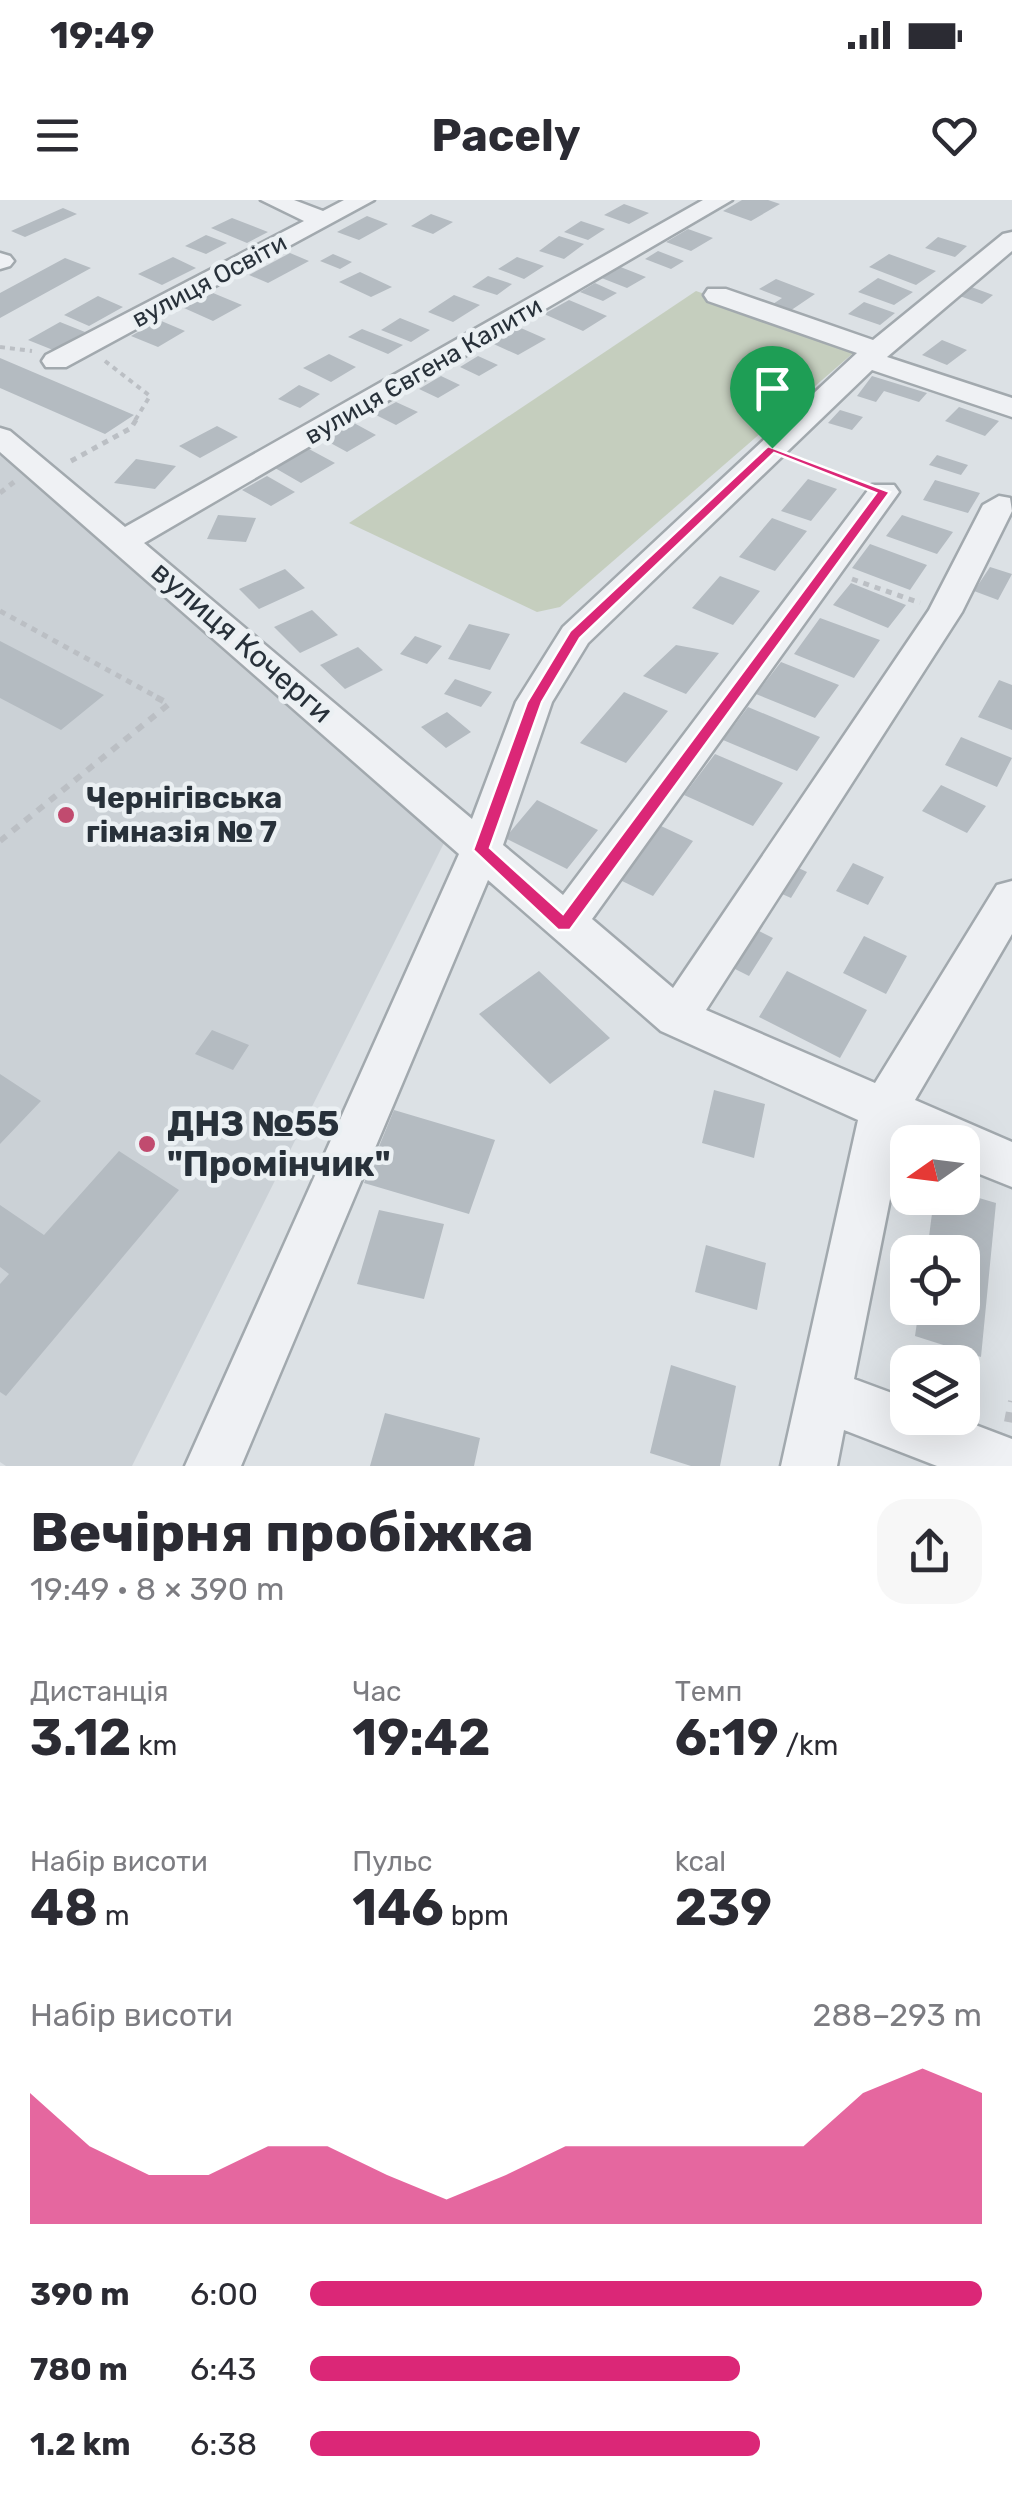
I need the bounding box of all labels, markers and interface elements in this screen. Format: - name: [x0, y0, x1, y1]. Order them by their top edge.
- text: 19:49: [50, 12, 155, 58]
- icon: menu: [30, 108, 85, 163]
- icon: heart: [927, 108, 982, 163]
- text: Pacely: [431, 109, 581, 162]
- street label: вулиця Освіти: [127, 228, 291, 333]
- street label: вулиця Євгена Калити: [299, 291, 547, 450]
- pin: [730, 346, 815, 449]
- icon: arrive: [745, 361, 800, 416]
- street label: вулиця Кочерги: [144, 554, 340, 730]
- place label: Чернігівська гімназія № 7: [86, 780, 282, 850]
- marker: Чернігівська гімназія № 7: [55, 804, 77, 826]
- place label: ДНЗ №55 "Промінчик": [167, 1103, 391, 1185]
- north arrow: [890, 1125, 980, 1215]
- map controls: [890, 1125, 980, 1435]
- marker: ДНЗ №55 "Промінчик": [136, 1133, 158, 1155]
- button: locate: [890, 1235, 980, 1325]
- button: layers: [890, 1345, 980, 1435]
- button: share: [877, 1499, 982, 1604]
- text: Вечірня пробіжка: [30, 1500, 534, 1565]
- text: 19:49 · 8 × 390 m: [30, 1570, 284, 1608]
- text: Дистанція: [30, 1675, 169, 1708]
- text: Час: [352, 1675, 402, 1708]
- text: Темп: [675, 1675, 742, 1708]
- text: 3.12: [30, 1708, 131, 1768]
- text: 19:42: [352, 1708, 490, 1768]
- text: 6:19: [675, 1708, 779, 1768]
- text: km: [131, 1729, 177, 1762]
- text: /km: [779, 1729, 838, 1762]
- text: Набір висоти: [30, 1845, 208, 1878]
- text: Пульс: [352, 1845, 433, 1878]
- text: kcal: [675, 1845, 726, 1878]
- text: 48: [30, 1878, 98, 1938]
- text: 146: [352, 1878, 444, 1938]
- text: 239: [675, 1878, 772, 1938]
- text: m: [98, 1899, 130, 1932]
- text: bpm: [444, 1899, 509, 1932]
- text: Набір висоти: [30, 1996, 233, 2034]
- text: 288–293 m: [813, 1996, 982, 2034]
- text: 390 m: [30, 2275, 130, 2313]
- text: 6:00: [190, 2275, 258, 2313]
- text: 780 m: [30, 2350, 128, 2388]
- text: 6:43: [190, 2350, 257, 2388]
- text: 1.2 km: [30, 2425, 131, 2463]
- text: 6:38: [190, 2425, 257, 2463]

